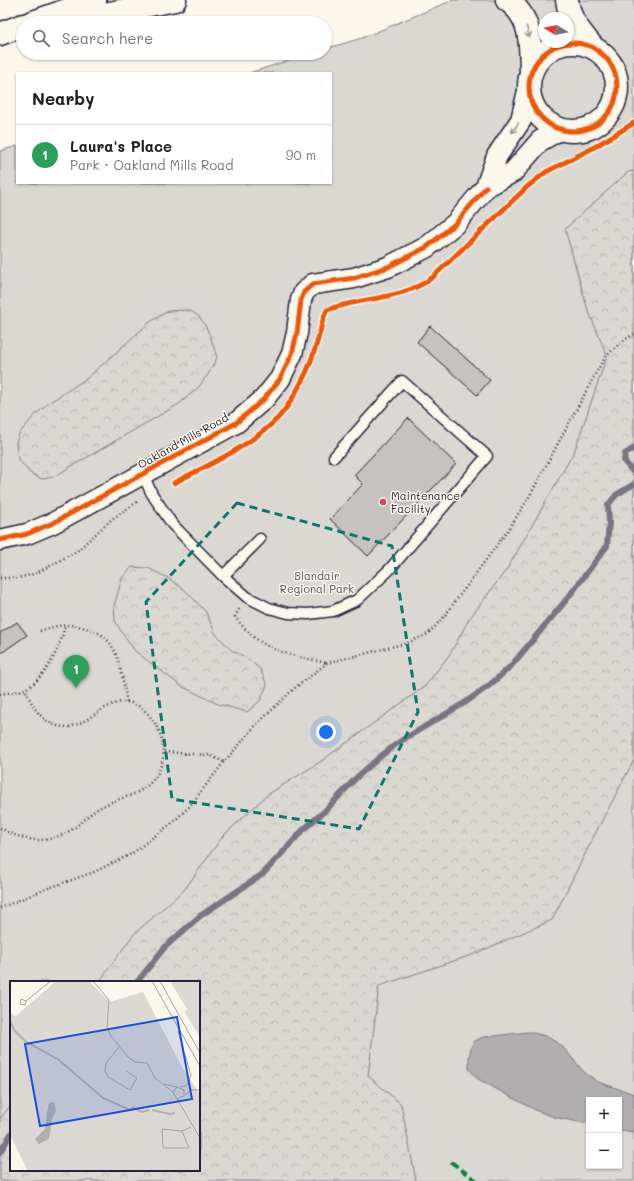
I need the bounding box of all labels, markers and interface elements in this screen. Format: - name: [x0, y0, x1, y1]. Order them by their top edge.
- north arrow: [538, 12, 574, 48]
- search box: [16, 16, 332, 60]
- one-way arrow: [524, 25, 532, 38]
- icon: search: [30, 27, 52, 49]
- text: Search here: [62, 28, 153, 48]
- text: Nearby: [32, 87, 94, 109]
- one-way arrow: [511, 122, 519, 134]
- text: Laura's Place: [70, 136, 172, 156]
- text: 1: [42, 146, 48, 163]
- text: 90 m: [286, 146, 316, 163]
- text: Park · Oakland Mills Road: [70, 156, 233, 173]
- street label: Oakland Mills Road: [135, 409, 231, 472]
- place label: Maintenance Facility: [391, 488, 460, 516]
- marker: Maintenance Facility: [378, 497, 388, 507]
- park label: Blandair Regional Park: [280, 568, 354, 596]
- pin: 1: [63, 655, 89, 688]
- your location: [316, 722, 336, 742]
- inset map: [10, 981, 200, 1171]
- map controls: [586, 1097, 622, 1169]
- button: +: [586, 1097, 622, 1133]
- button: −: [586, 1133, 622, 1169]

